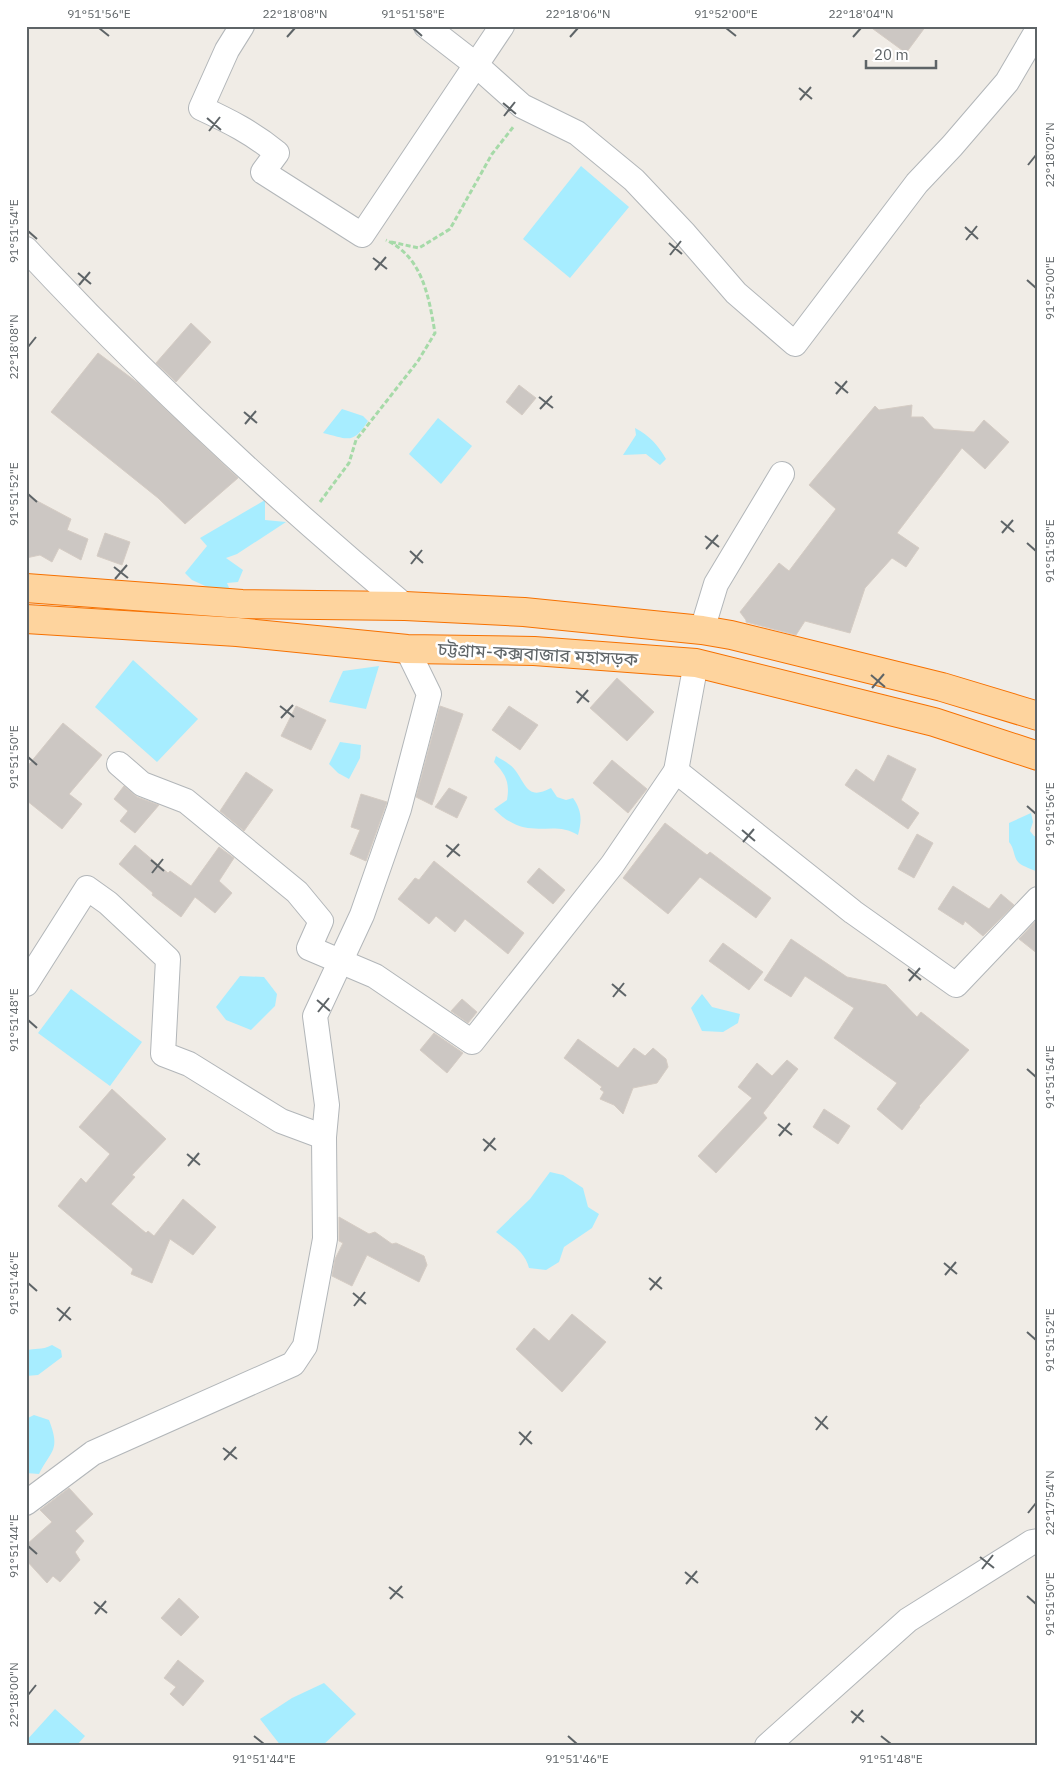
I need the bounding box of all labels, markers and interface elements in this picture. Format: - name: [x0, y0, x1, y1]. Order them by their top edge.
- text: 91°51'56"E: [67, 6, 131, 21]
- text: 22°18'08"N: [262, 6, 328, 21]
- text: 91°51'58"E: [381, 6, 445, 21]
- text: 22°18'06"N: [545, 6, 611, 21]
- text: 91°52'00"E: [694, 6, 758, 21]
- text: 22°18'04"N: [828, 6, 894, 21]
- scale bar: [866, 38, 936, 70]
- text: 20 m: [874, 45, 909, 64]
- text: 22°18'02"N: [1042, 122, 1057, 188]
- text: 91°51'54"E: [6, 199, 21, 263]
- text: 91°52'00"E: [1042, 256, 1057, 320]
- text: 22°18'08"N: [6, 314, 21, 380]
- text: 91°51'52"E: [6, 462, 21, 526]
- text: 91°51'58"E: [1042, 519, 1057, 583]
- street label: চট্টগ্রাম-কক্সবাজার মহাসড়ক: [436, 637, 639, 671]
- text: 91°51'50"E: [6, 725, 21, 789]
- text: 91°51'56"E: [1042, 782, 1057, 846]
- text: 91°51'48"E: [6, 988, 21, 1052]
- text: 91°51'54"E: [1042, 1045, 1057, 1109]
- text: 91°51'46"E: [6, 1251, 21, 1315]
- text: 91°51'52"E: [1042, 1308, 1057, 1372]
- text: 22°17'54"N: [1042, 1470, 1057, 1536]
- text: 91°51'44"E: [6, 1514, 21, 1578]
- text: 91°51'50"E: [1042, 1572, 1057, 1636]
- text: 22°18'00"N: [6, 1662, 21, 1728]
- text: 91°51'44"E: [232, 1751, 296, 1766]
- text: 91°51'46"E: [545, 1751, 609, 1766]
- text: 91°51'48"E: [859, 1751, 923, 1766]

